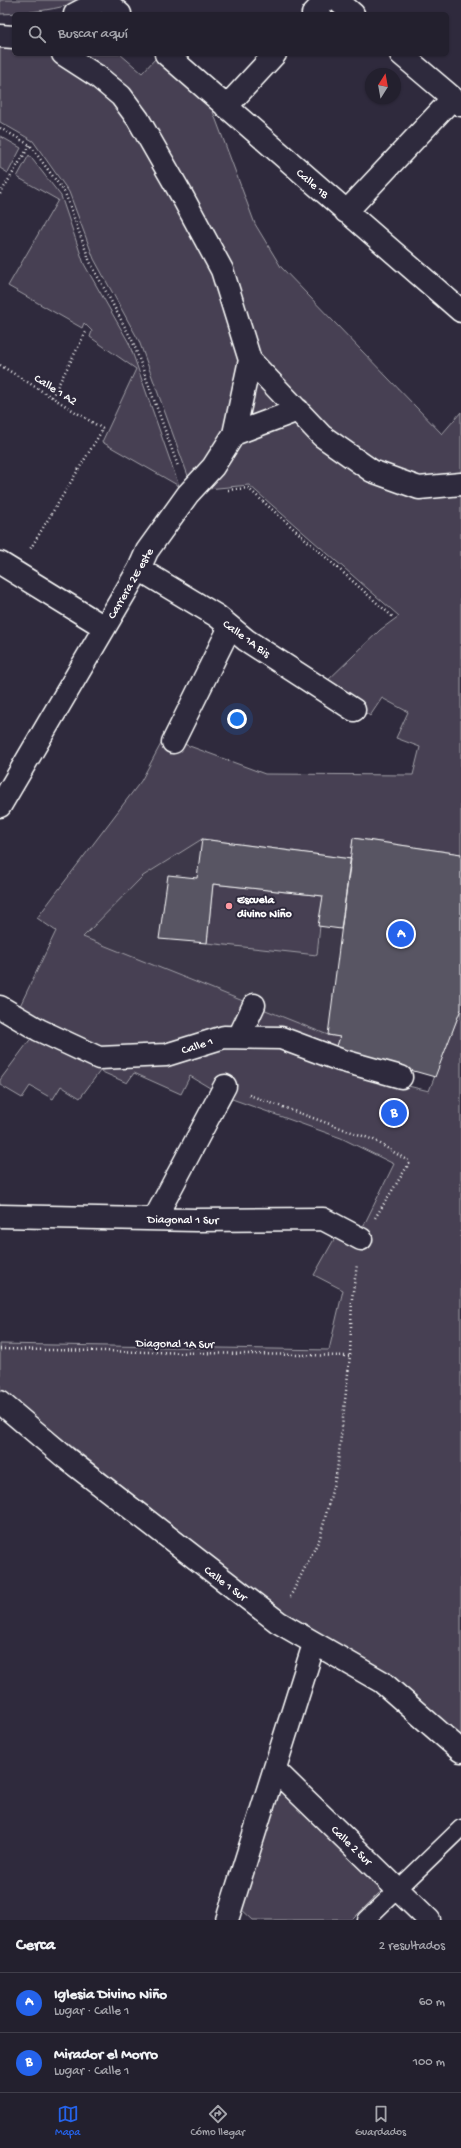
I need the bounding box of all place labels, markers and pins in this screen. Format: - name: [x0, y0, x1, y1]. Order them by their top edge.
- place label: Escuela divino Niño: [236, 894, 292, 922]
- marker: Escuela divino Niño: [224, 901, 234, 911]
- pin: A: [388, 919, 414, 949]
- pin: B: [381, 1098, 407, 1128]

